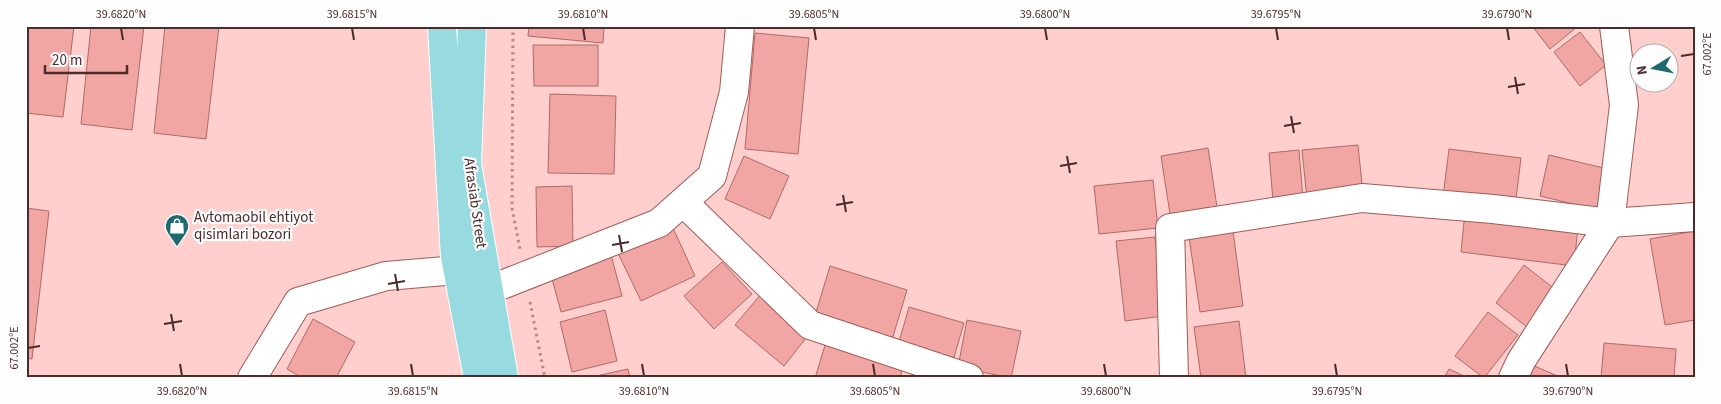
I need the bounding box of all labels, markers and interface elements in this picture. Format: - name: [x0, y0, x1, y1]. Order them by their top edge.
- text: 39.6820°N: [96, 6, 146, 23]
- text: 39.6815°N: [327, 6, 377, 23]
- text: 39.6810°N: [558, 6, 608, 23]
- text: 39.6805°N: [789, 6, 839, 23]
- text: 39.6800°N: [1020, 6, 1070, 23]
- text: 39.6795°N: [1251, 6, 1301, 23]
- text: 39.6790°N: [1482, 6, 1532, 23]
- text: 67.002°E: [1699, 32, 1716, 76]
- scale bar: [45, 42, 128, 74]
- north arrow: [1628, 42, 1678, 92]
- text: 20 m: [52, 50, 82, 71]
- text: N: [1632, 64, 1653, 76]
- street label: Afrasiab Street: [458, 156, 492, 250]
- place label: Avtomaobil ehtiyot qisimlari bozori: [194, 207, 313, 245]
- shop icon: Avtomaobil ehtiyot qisimlari bozori: [164, 213, 190, 247]
- text: 67.002°E: [6, 326, 23, 370]
- text: 39.6820°N: [157, 383, 207, 400]
- text: 39.6815°N: [388, 383, 438, 400]
- text: 39.6810°N: [619, 383, 669, 400]
- text: 39.6805°N: [850, 383, 900, 400]
- text: 39.6800°N: [1081, 383, 1131, 400]
- text: 39.6795°N: [1312, 383, 1362, 400]
- text: 39.6790°N: [1543, 383, 1593, 400]

